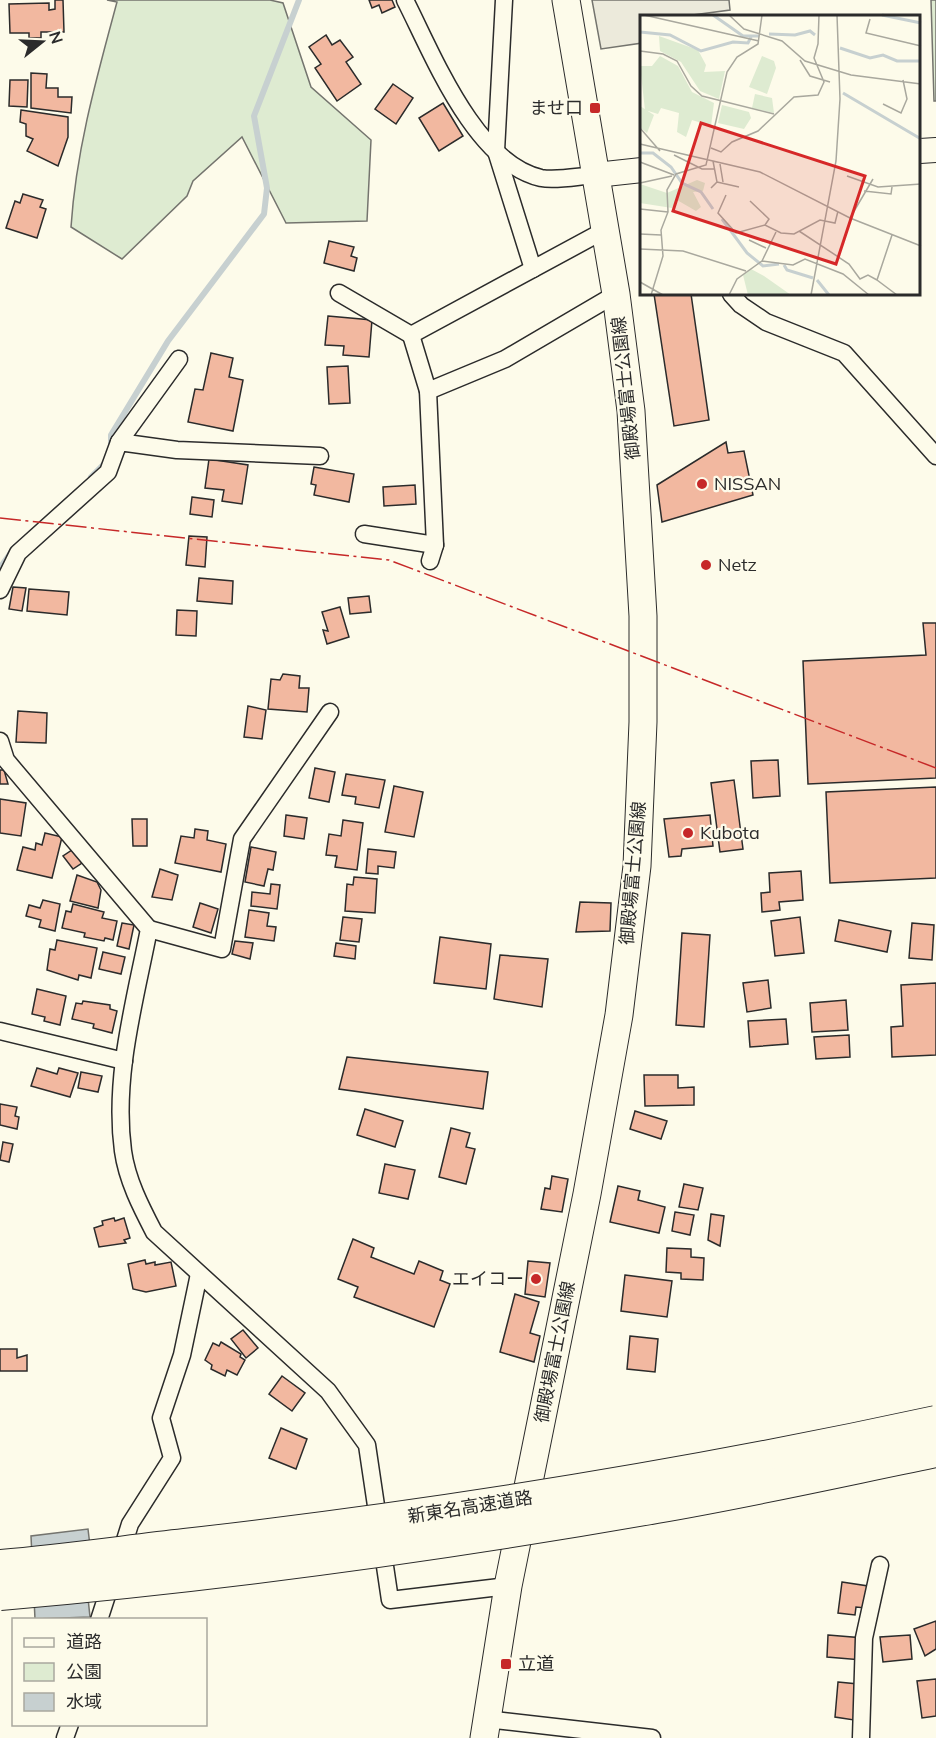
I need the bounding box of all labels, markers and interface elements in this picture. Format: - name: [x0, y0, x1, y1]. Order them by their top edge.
- north arrow: [12, 12, 72, 72]
- inset map: [640, 15, 921, 296]
- text: N: [45, 29, 68, 46]
- place label: ませ口: [530, 96, 583, 119]
- marker: ませ口: [588, 101, 602, 115]
- street label: 御殿場富士公園線: [607, 315, 644, 461]
- place label: NISSAN: [714, 472, 781, 495]
- marker: NISSAN: [695, 477, 709, 491]
- place label: Netz: [718, 553, 757, 576]
- marker: Netz: [699, 558, 713, 572]
- street label: 御殿場富士公園線: [615, 800, 650, 946]
- place label: Kubota: [700, 821, 760, 844]
- marker: Kubota: [681, 826, 695, 840]
- place label: エイコー: [452, 1267, 524, 1290]
- marker: エイコー: [529, 1272, 543, 1286]
- street label: 御殿場富士公園線: [529, 1279, 580, 1425]
- street label: 新東名高速道路: [406, 1485, 534, 1528]
- legend: [12, 1618, 207, 1726]
- text: 道路: [66, 1630, 102, 1653]
- place label: 立道: [518, 1652, 554, 1675]
- marker: 立道: [499, 1657, 513, 1671]
- text: 公園: [66, 1660, 102, 1683]
- text: 水域: [66, 1690, 102, 1713]

